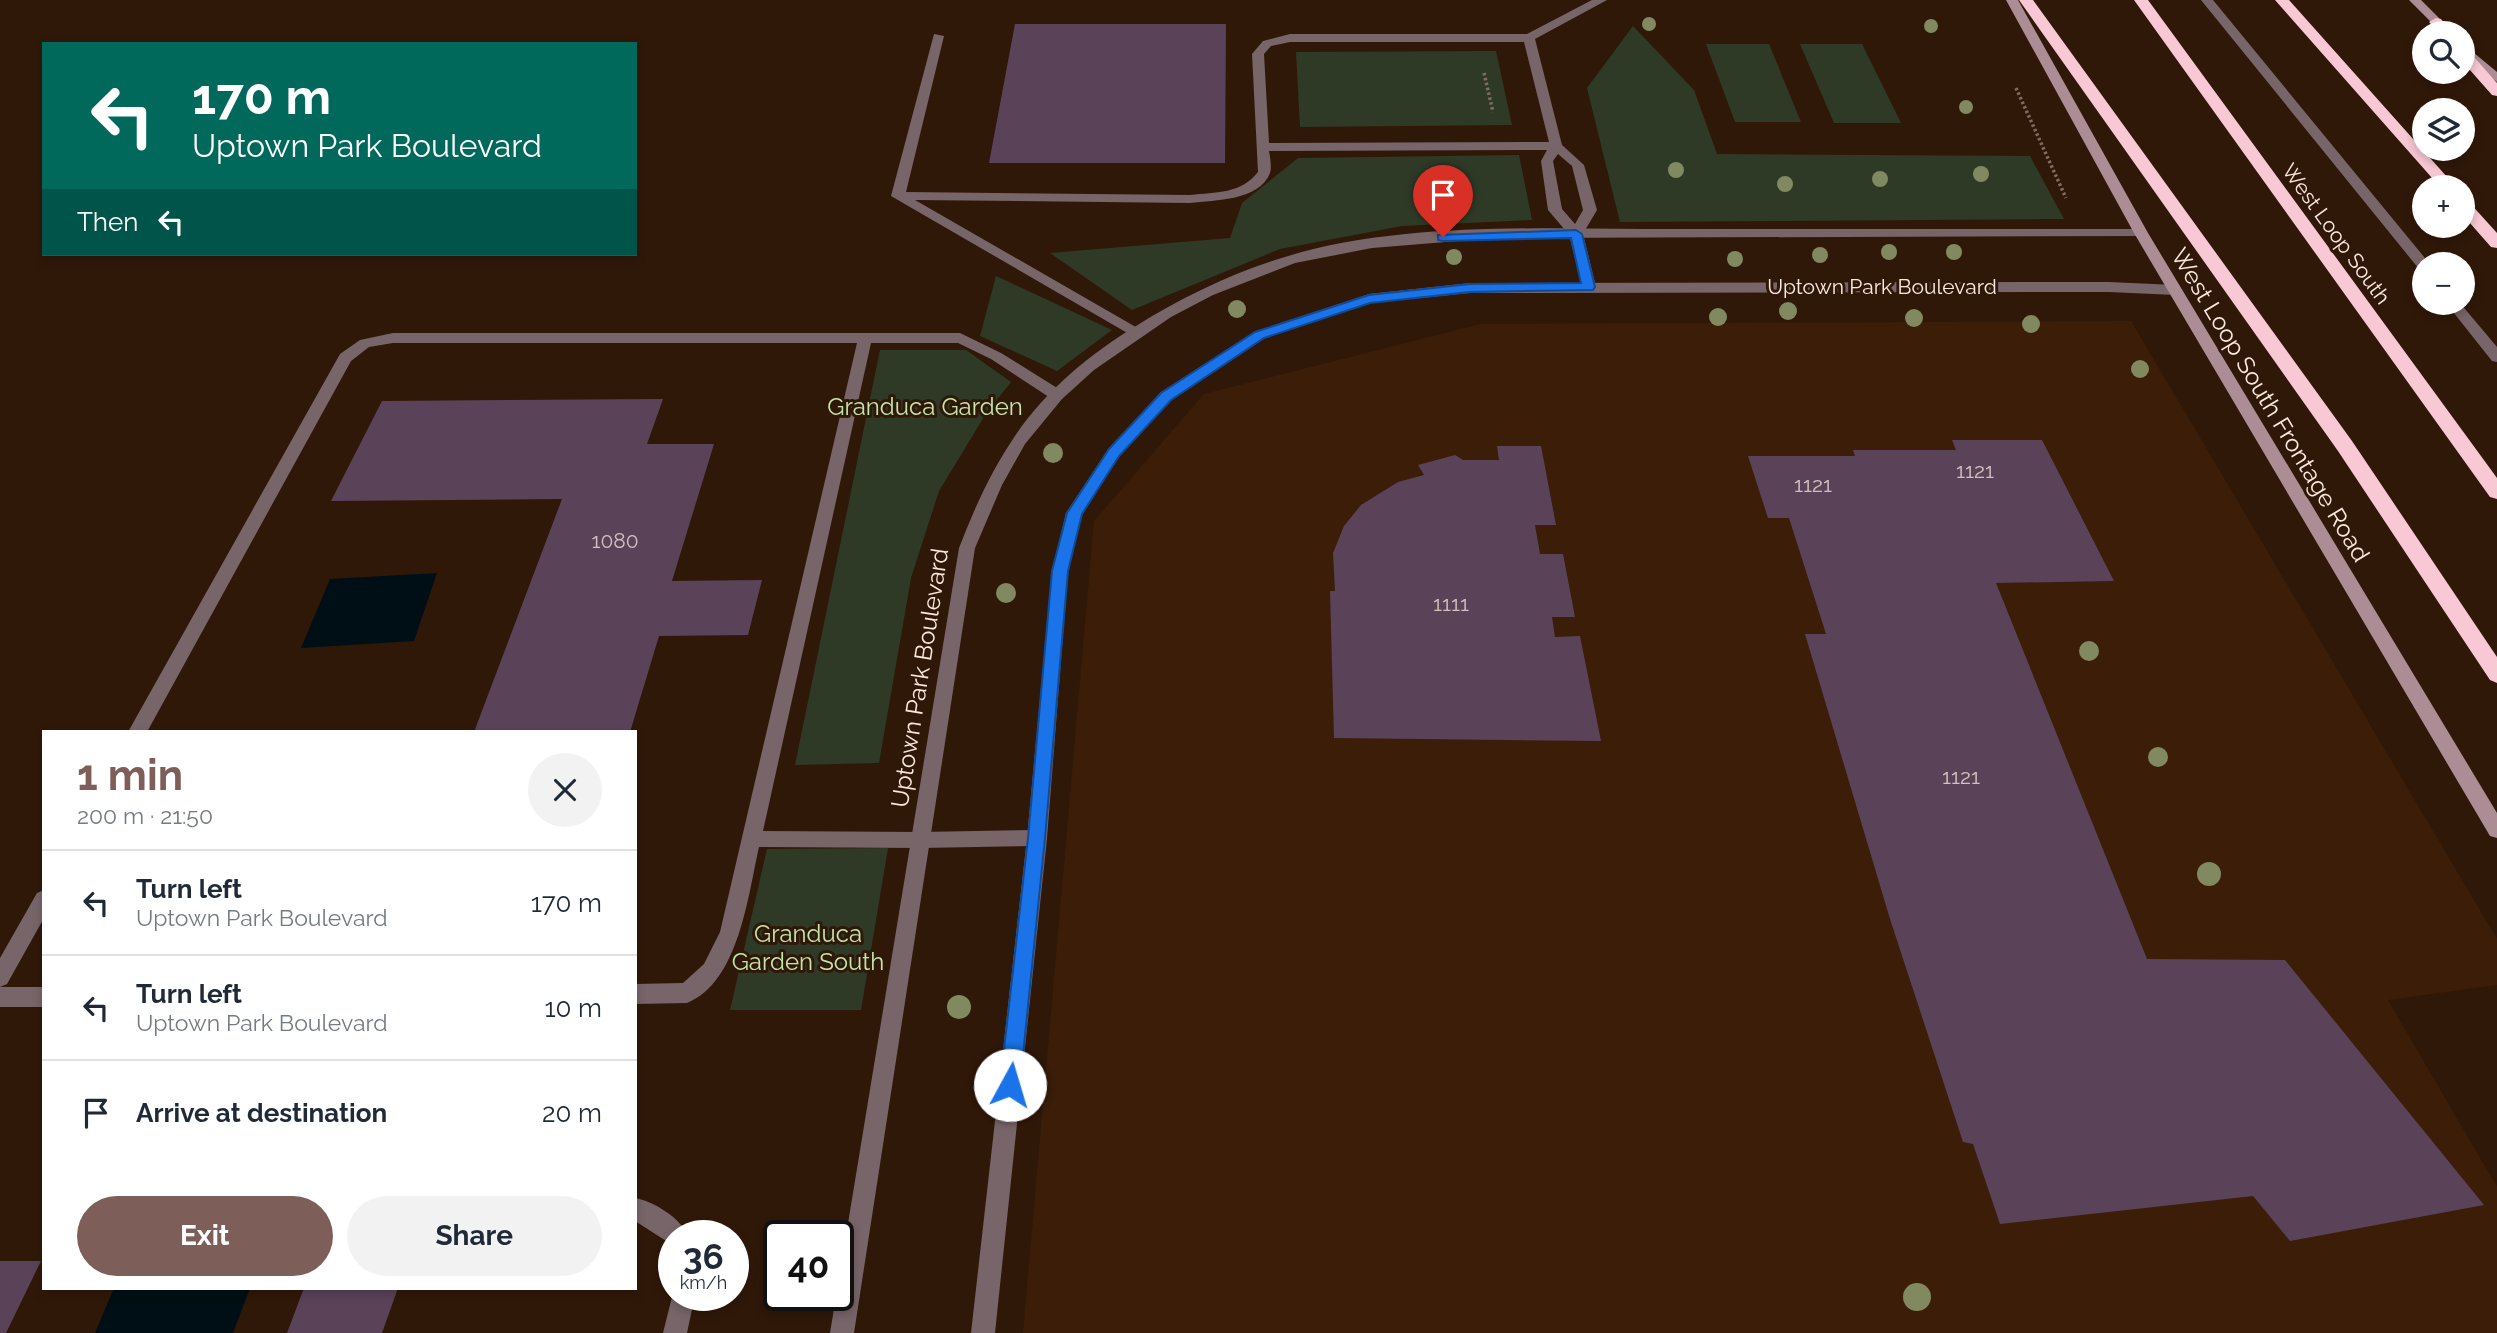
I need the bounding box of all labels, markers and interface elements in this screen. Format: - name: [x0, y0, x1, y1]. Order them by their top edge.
- map controls: [2412, 21, 2475, 315]
- button: search: [2412, 21, 2475, 84]
- text: 170 m: [192, 68, 331, 125]
- icon: left: [77, 70, 168, 161]
- button: layers: [2412, 98, 2475, 161]
- text: Uptown Park Boulevard: [192, 127, 542, 164]
- street label: West Loop South: [2277, 159, 2396, 309]
- pin: [1413, 165, 1473, 237]
- button: +: [2412, 175, 2475, 238]
- icon: arrive: [1424, 176, 1462, 214]
- icon: left: [152, 203, 190, 241]
- text: Then: [77, 207, 138, 237]
- street label: West Loop South Frontage Road: [2165, 243, 2376, 567]
- button: −: [2412, 252, 2475, 315]
- street label: Uptown Park Boulevard: [1767, 274, 1997, 299]
- park label: Granduca Garden: [827, 392, 1023, 421]
- house number: 1121: [1956, 458, 1994, 483]
- house number: 1121: [1794, 472, 1832, 497]
- house number: 1080: [591, 528, 639, 553]
- street label: Uptown Park Boulevard: [885, 546, 954, 810]
- house number: 1111: [1433, 591, 1469, 616]
- text: 1 min: [77, 751, 183, 800]
- button: close: [528, 753, 602, 827]
- house number: 1121: [1942, 764, 1980, 789]
- text: 200 m · 21:50: [77, 802, 213, 829]
- text: Turn left: [136, 874, 242, 904]
- icon: left: [77, 884, 115, 922]
- text: 170 m: [531, 888, 602, 918]
- text: Uptown Park Boulevard: [136, 904, 387, 931]
- park label: Granduca Garden South: [732, 919, 884, 976]
- text: Turn left: [136, 979, 242, 1009]
- icon: left: [77, 989, 115, 1027]
- text: 10 m: [544, 993, 602, 1023]
- text: Uptown Park Boulevard: [136, 1009, 387, 1036]
- position arrow: [973, 1048, 1047, 1122]
- icon: arrive: [77, 1094, 115, 1132]
- text: Arrive at destination: [136, 1098, 387, 1128]
- text: 20 m: [542, 1098, 602, 1128]
- button: Exit: [77, 1196, 333, 1276]
- button: Share: [347, 1196, 602, 1276]
- speed limit sign: 40: [763, 1220, 854, 1311]
- text: 36: [683, 1236, 724, 1277]
- text: km/h: [680, 1272, 727, 1293]

